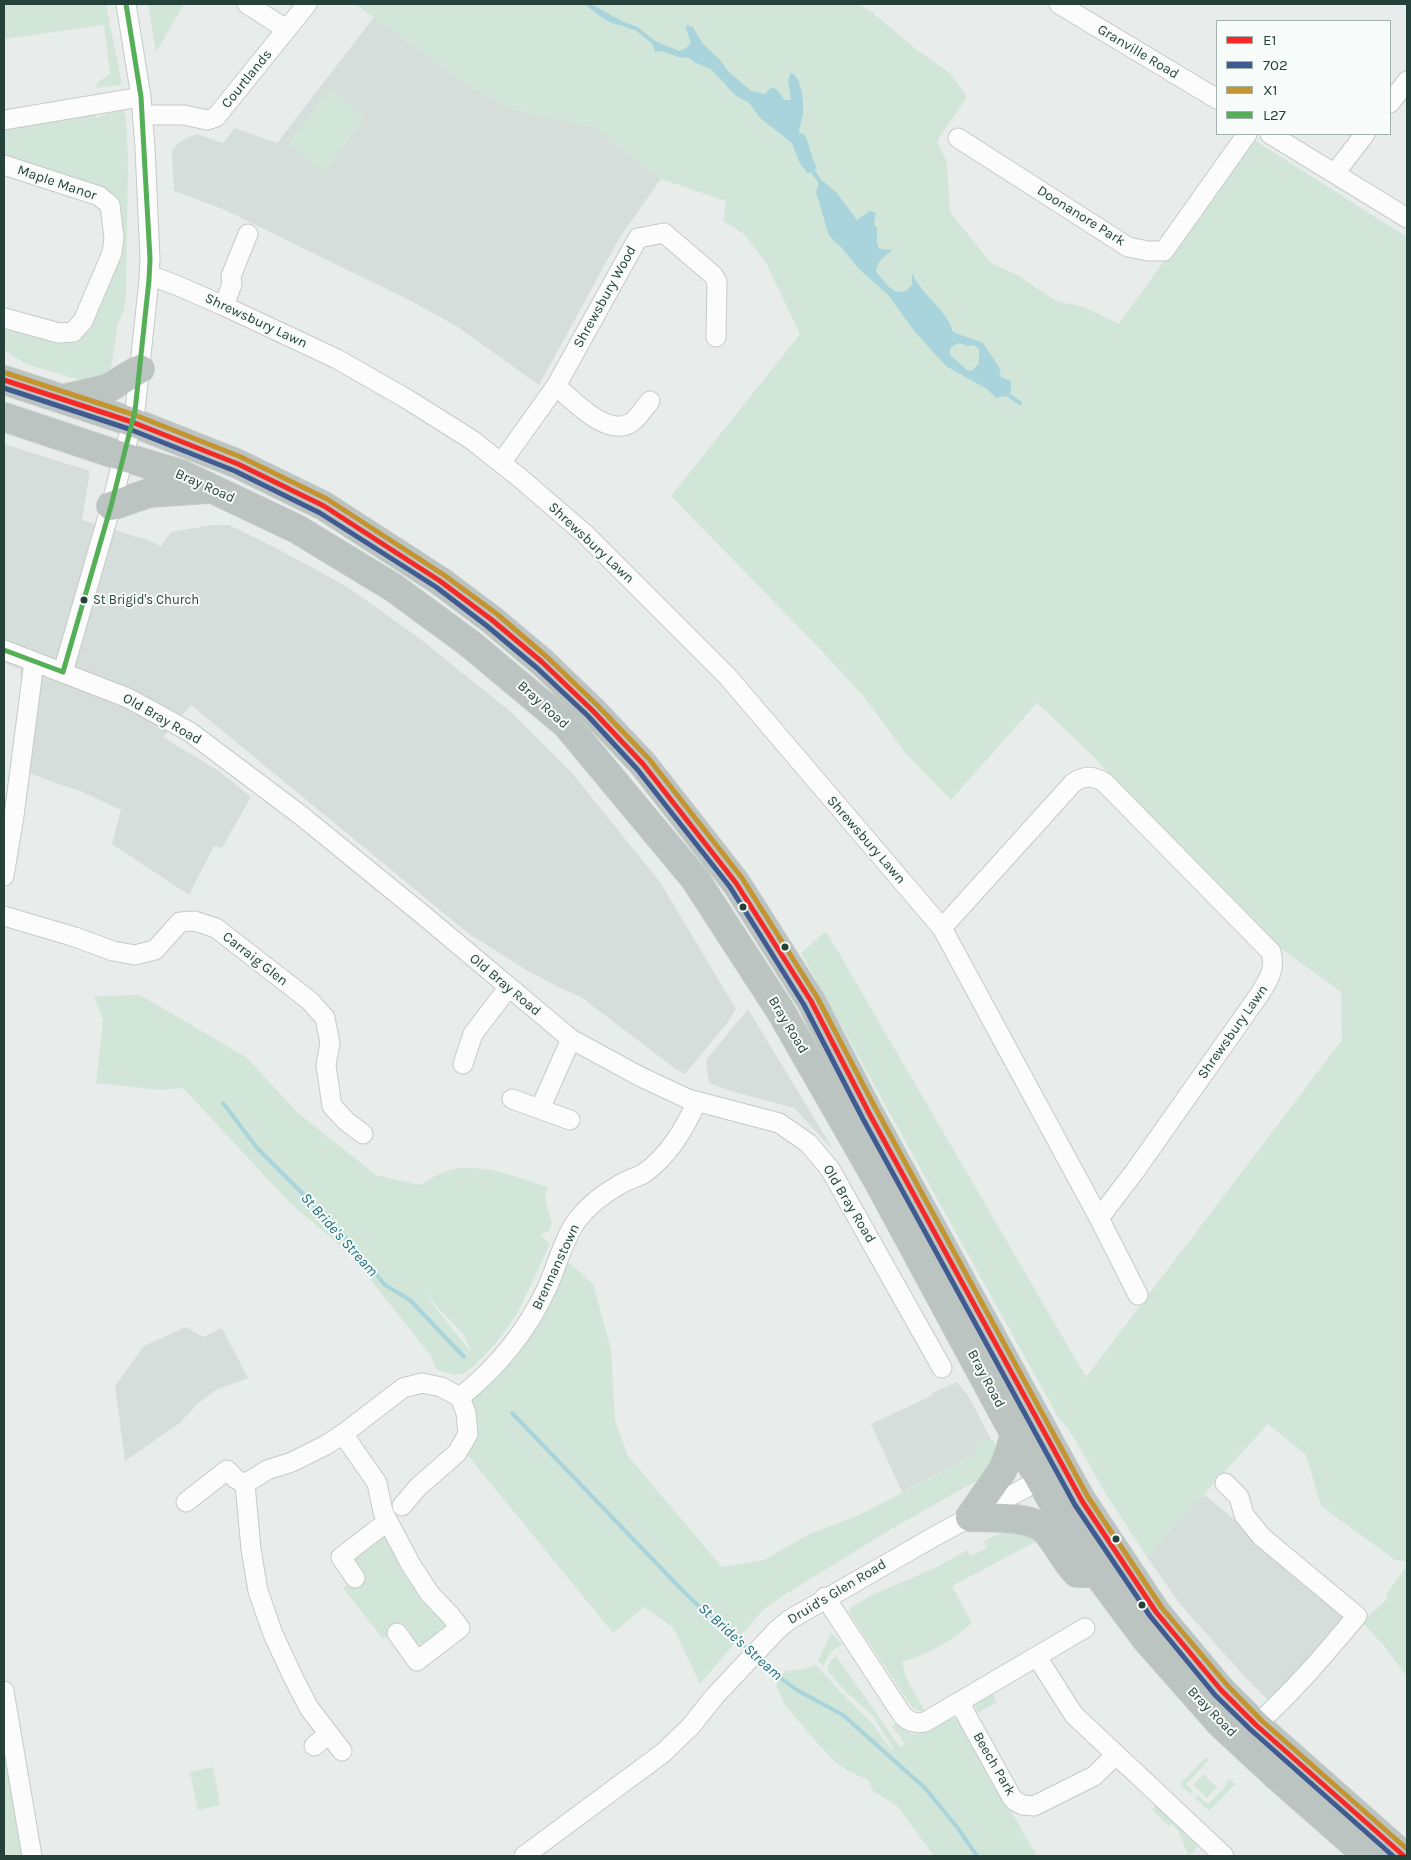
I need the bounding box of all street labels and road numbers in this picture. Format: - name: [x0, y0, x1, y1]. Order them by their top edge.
- street label: Granville Road: [1094, 21, 1182, 83]
- street label: Courtlands: [218, 46, 276, 112]
- street label: Maple Manor: [15, 162, 99, 204]
- street label: Doonanore Park: [1034, 182, 1128, 250]
- street label: Shrewsbury Wood: [570, 243, 640, 351]
- street label: Shrewsbury Lawn: [202, 290, 310, 352]
- street label: Bray Road: [173, 465, 237, 507]
- street label: Shrewsbury Lawn: [545, 499, 637, 587]
- street label: Bray Road: [514, 677, 572, 733]
- street label: Old Bray Road: [120, 690, 204, 748]
- street label: Shrewsbury Lawn: [823, 793, 909, 887]
- street label: Carraig Glen: [219, 928, 291, 990]
- street label: Old Bray Road: [466, 950, 544, 1020]
- street label: Shrewsbury Lawn: [1194, 982, 1272, 1082]
- street label: Bray Road: [764, 993, 812, 1057]
- street label: Old Bray Road: [819, 1162, 879, 1246]
- street label: Brennanstown: [529, 1221, 583, 1313]
- street label: Bray Road: [964, 1347, 1008, 1411]
- street label: Druid's Glen Road: [785, 1556, 889, 1628]
- street label: Bray Road: [1184, 1683, 1240, 1741]
- street label: Beech Park: [969, 1729, 1019, 1799]

